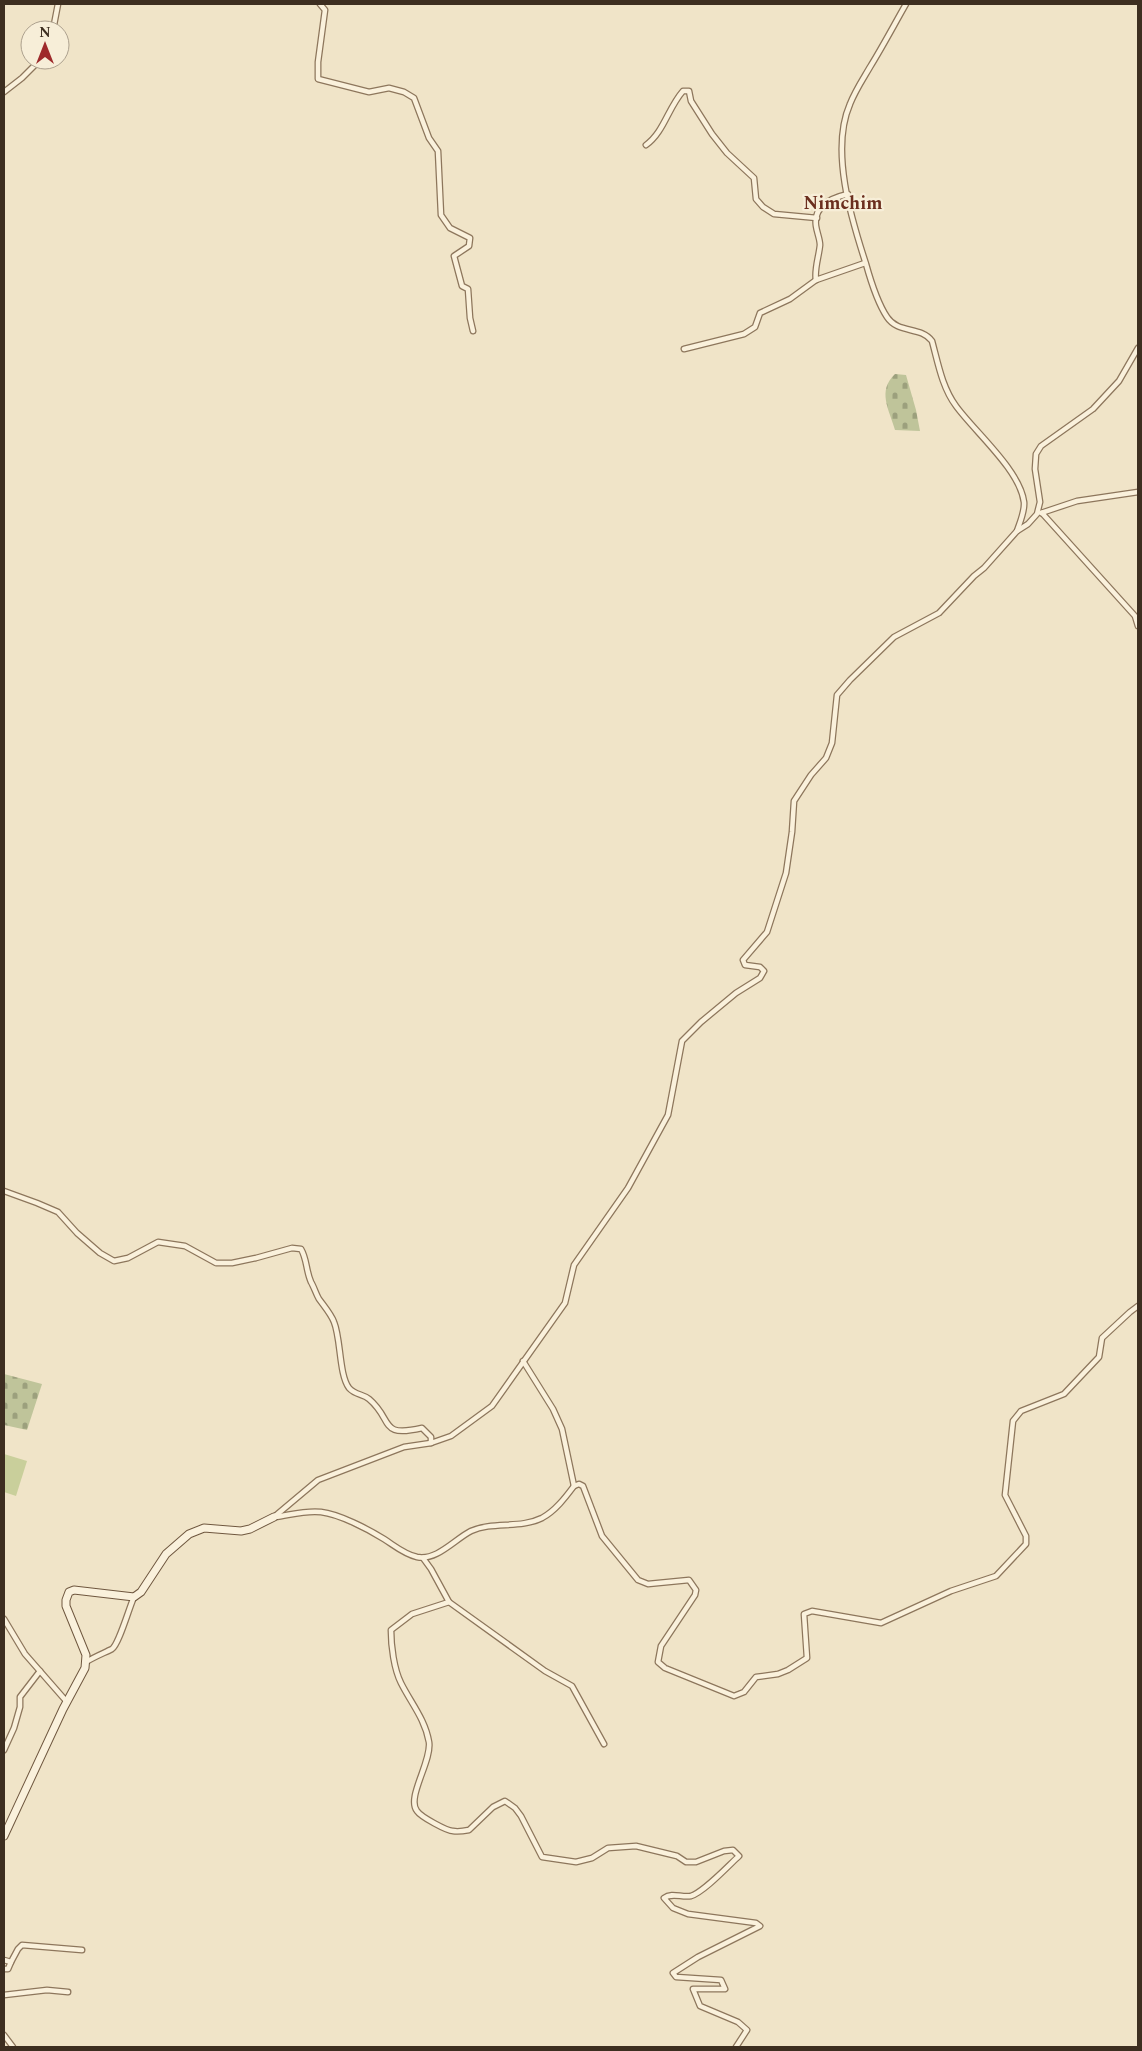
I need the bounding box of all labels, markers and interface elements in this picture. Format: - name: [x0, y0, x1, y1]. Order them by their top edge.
- north arrow: [20, 20, 70, 70]
- text: N: [39, 22, 51, 43]
- district label: Nimchim: [804, 190, 882, 217]

